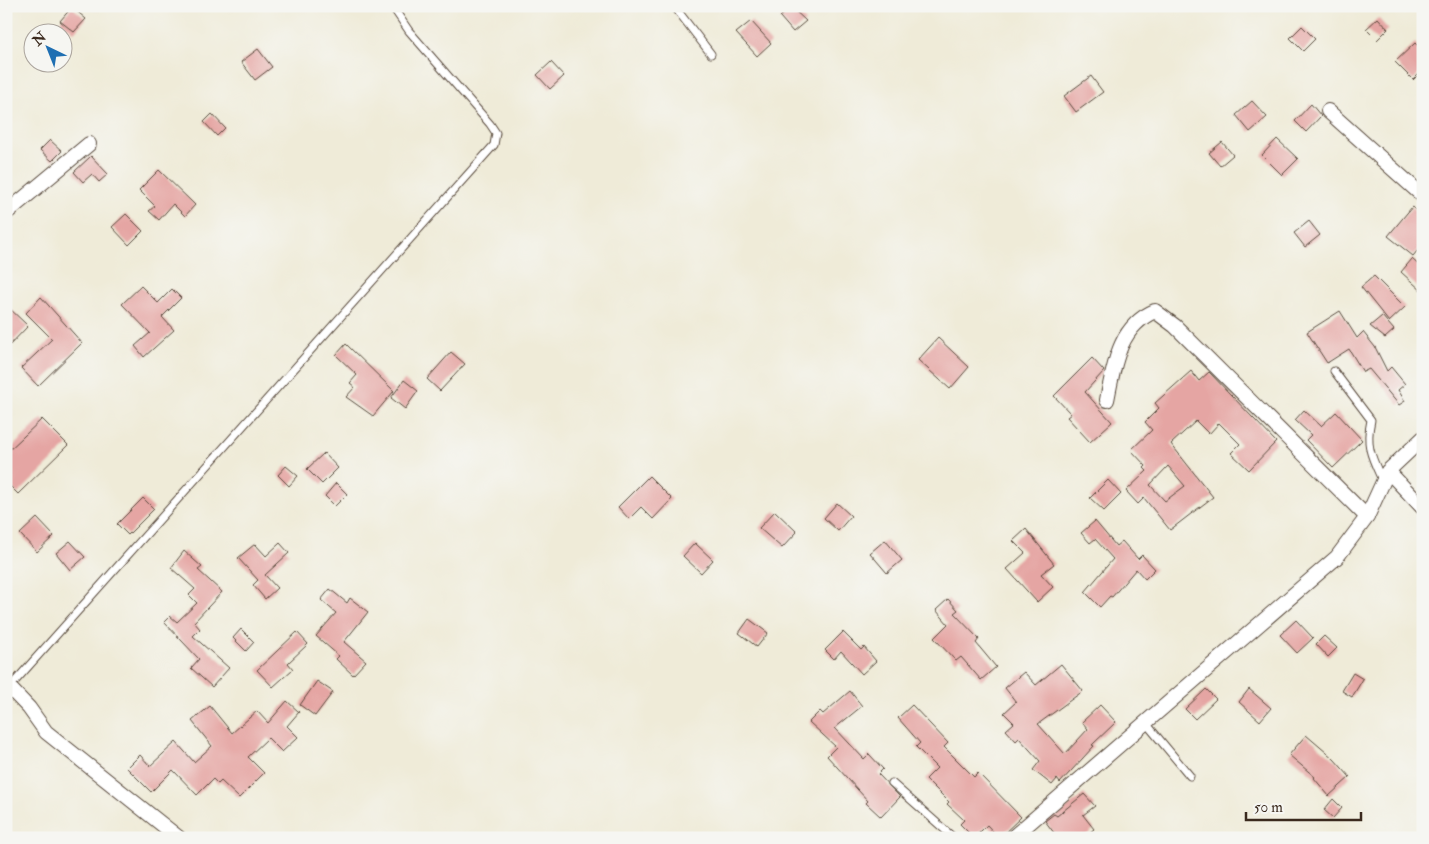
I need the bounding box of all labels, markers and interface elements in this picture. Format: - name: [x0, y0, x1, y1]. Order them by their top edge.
- north arrow: [22, 22, 72, 72]
- text: N: [28, 28, 50, 50]
- scale bar: [1246, 789, 1362, 821]
- text: 50 m: [1254, 798, 1283, 817]

